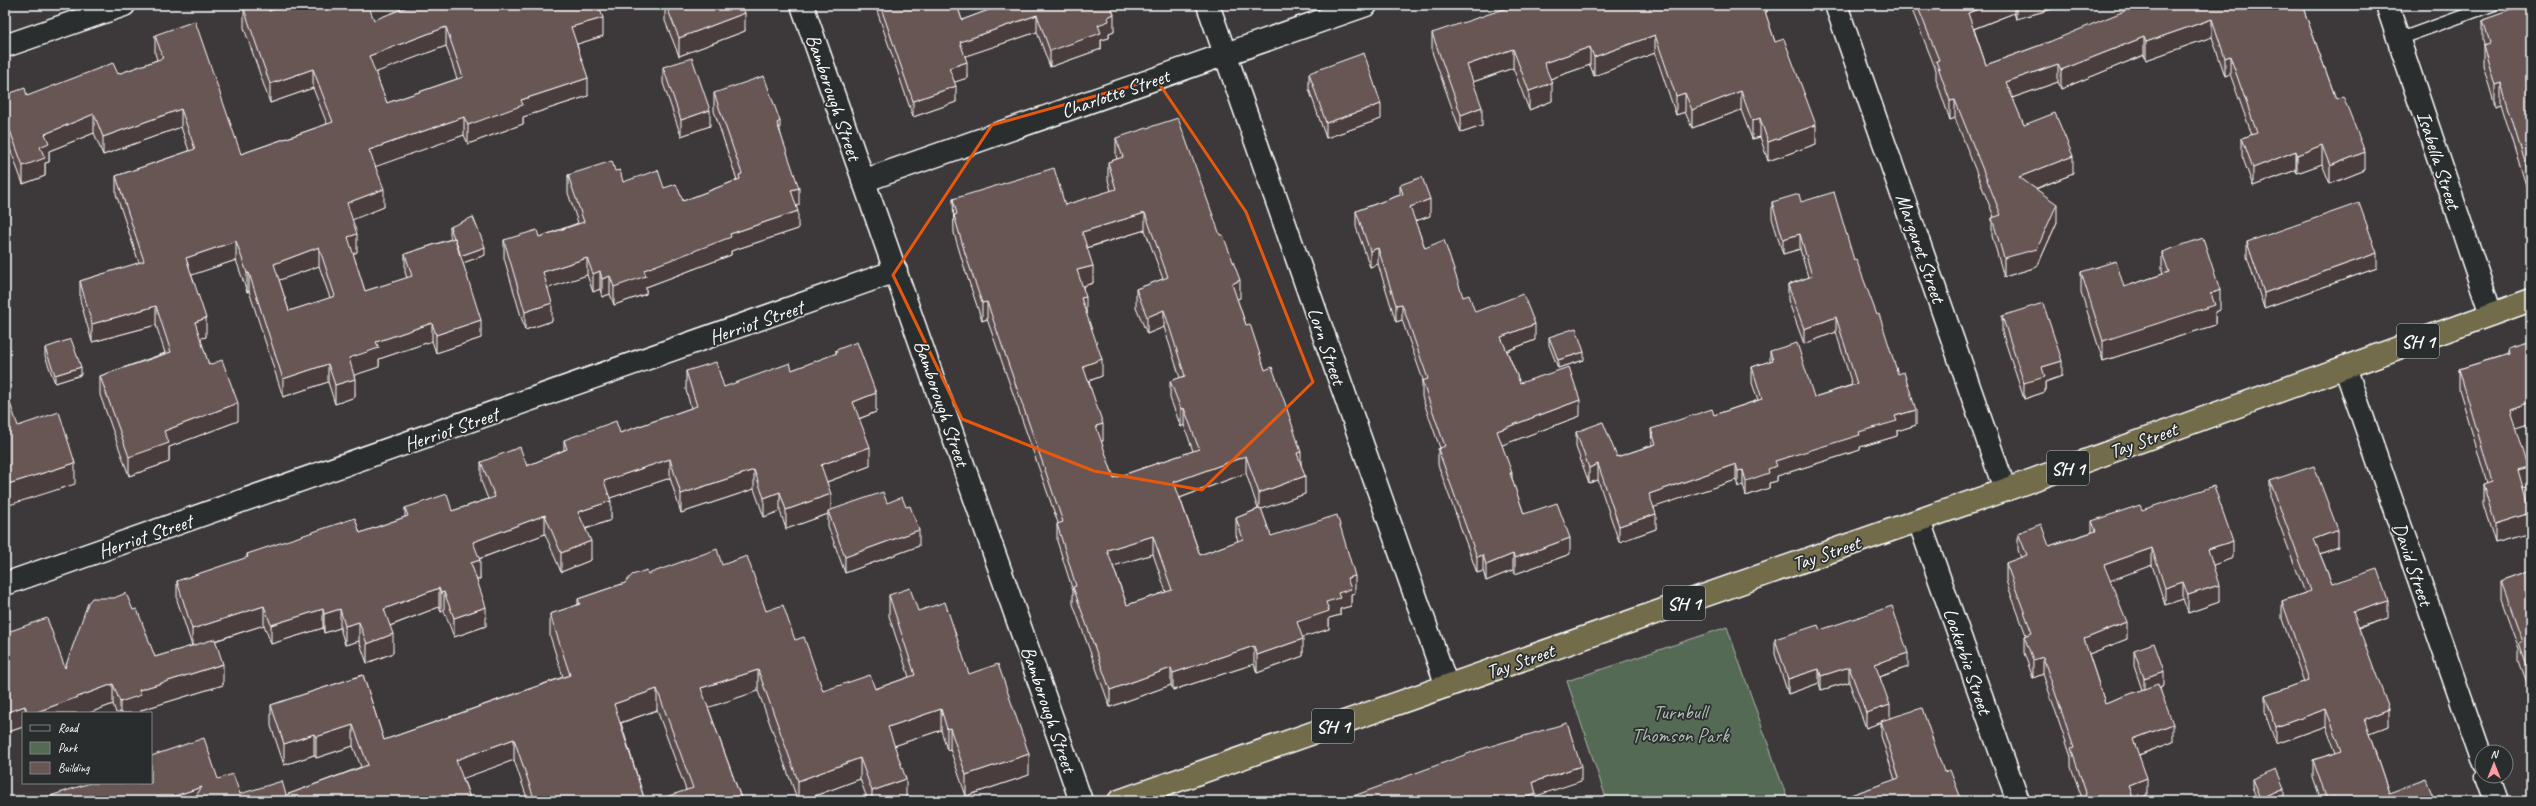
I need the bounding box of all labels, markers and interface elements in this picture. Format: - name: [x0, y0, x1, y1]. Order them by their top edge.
- street label: Bamborough Street: [800, 31, 868, 166]
- street label: Charlotte Street: [1058, 63, 1175, 124]
- street label: Isabella Street: [2411, 108, 2467, 215]
- street label: Margaret Street: [1890, 190, 1952, 308]
- street label: Herriot Street: [706, 294, 810, 350]
- street label: Lorn Street: [1302, 304, 1352, 390]
- road number: SH 1: [2397, 324, 2439, 358]
- street label: Bamborough Street: [908, 337, 976, 472]
- street label: Herriot Street: [401, 401, 505, 457]
- street label: Tay Street: [2106, 416, 2183, 464]
- road number: SH 1: [2047, 451, 2089, 485]
- street label: Herriot Street: [95, 508, 199, 564]
- street label: David Street: [2387, 519, 2439, 611]
- street label: Tay Street: [1789, 529, 1866, 577]
- road number: SH 1: [1663, 586, 1705, 620]
- street label: Lockerbie Street: [1938, 605, 1998, 720]
- street label: Tay Street: [1483, 637, 1560, 685]
- street label: Bamborough Street: [1015, 643, 1083, 778]
- park label: Turnbull Thomson Park: [1631, 700, 1730, 748]
- road number: SH 1: [1312, 709, 1354, 743]
- legend: [22, 712, 152, 784]
- text: Road: [58, 720, 80, 736]
- text: Park: [58, 740, 79, 756]
- north arrow: [2474, 744, 2514, 784]
- text: N: [2491, 747, 2500, 761]
- text: Building: [58, 760, 90, 776]

